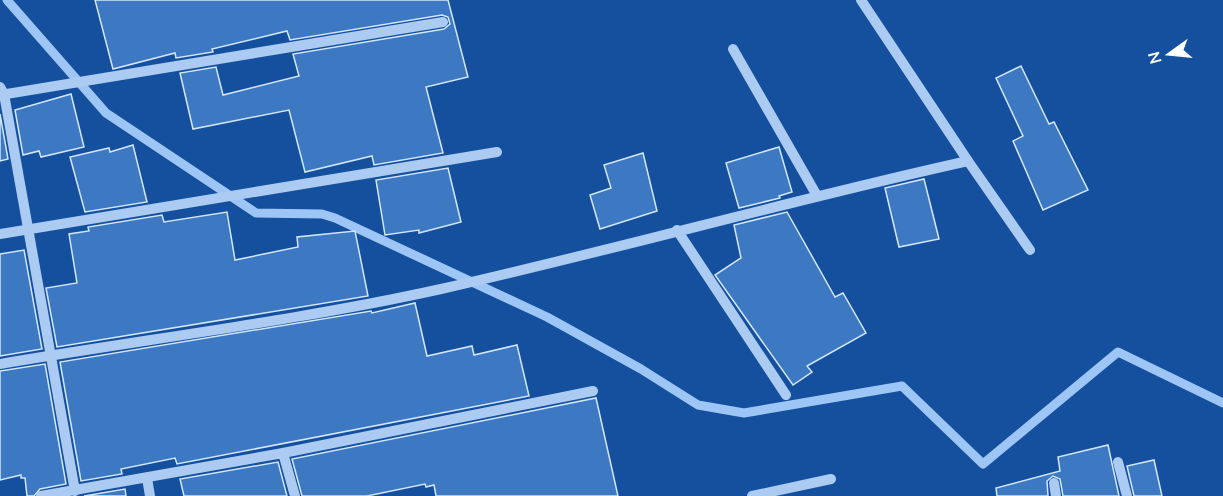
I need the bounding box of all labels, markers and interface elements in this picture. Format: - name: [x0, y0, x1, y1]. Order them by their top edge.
- north arrow: [1139, 24, 1199, 84]
- text: N: [1143, 49, 1168, 66]

